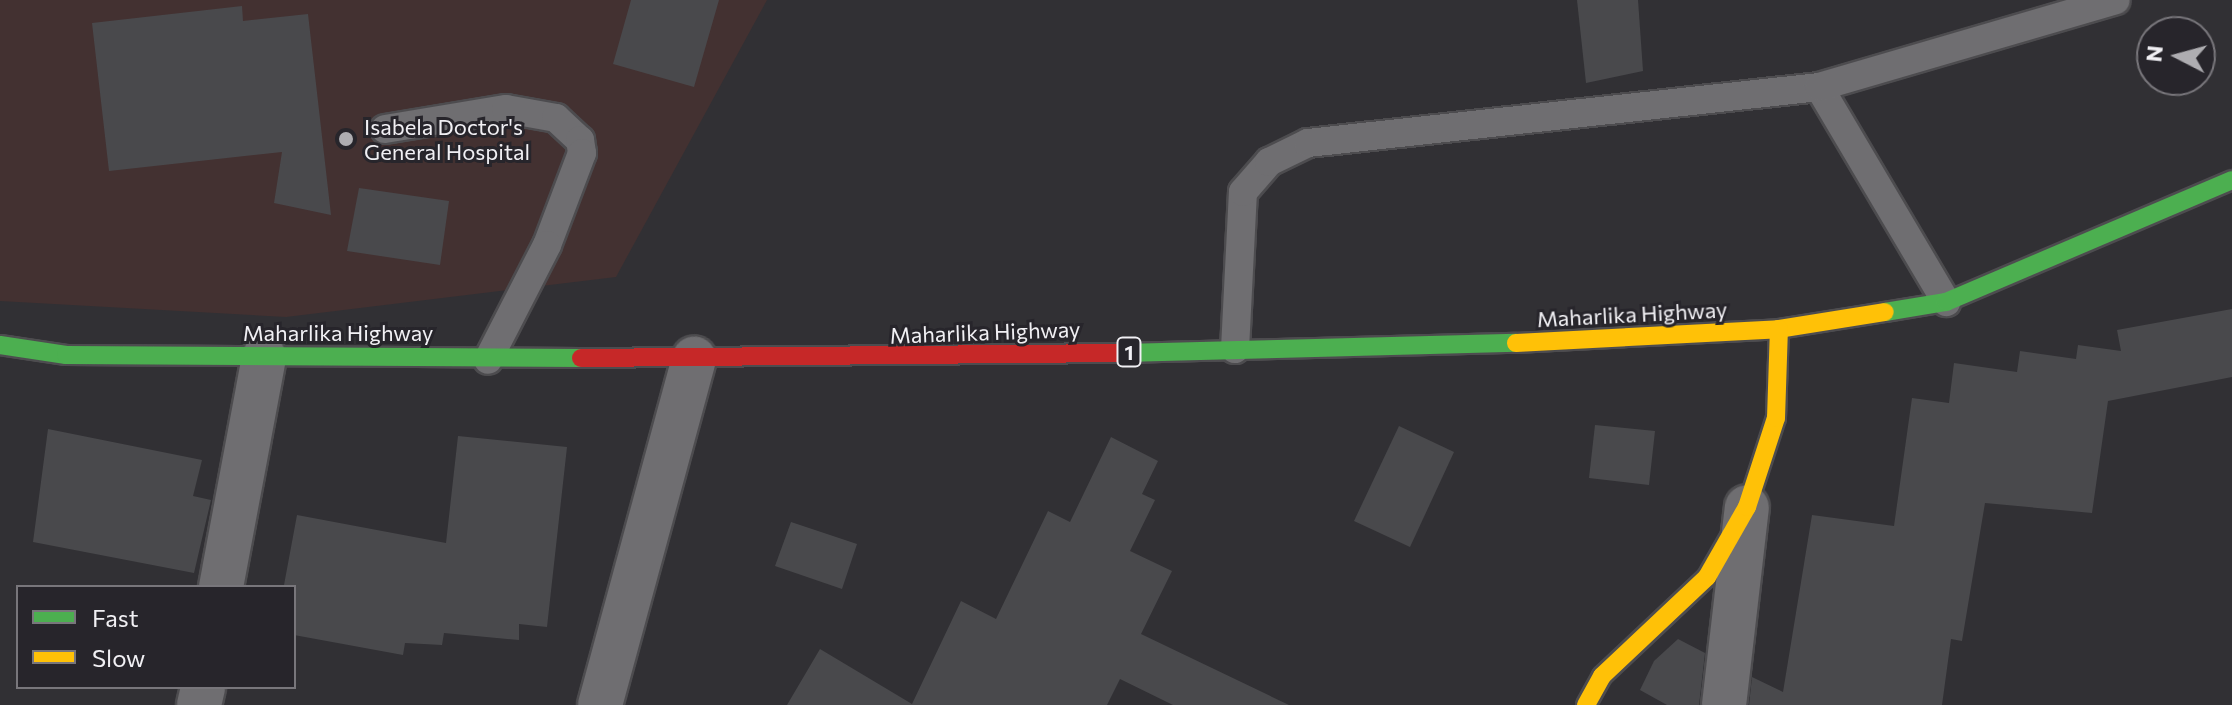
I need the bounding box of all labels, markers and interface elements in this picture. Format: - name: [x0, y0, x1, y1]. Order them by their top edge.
- north arrow: [2136, 16, 2216, 96]
- text: N: [2139, 44, 2168, 63]
- place label: Isabela Doctor's General Hospital: [364, 113, 530, 164]
- marker: Isabela Doctor's General Hospital: [335, 128, 357, 150]
- street label: Maharlika Highway: [1536, 296, 1728, 332]
- street label: Maharlika Highway: [889, 315, 1081, 349]
- street label: Maharlika Highway: [243, 320, 433, 346]
- road number: 1: [1115, 336, 1143, 368]
- legend: [16, 585, 296, 689]
- text: Fast: [92, 603, 139, 632]
- text: Slow: [92, 643, 145, 672]

